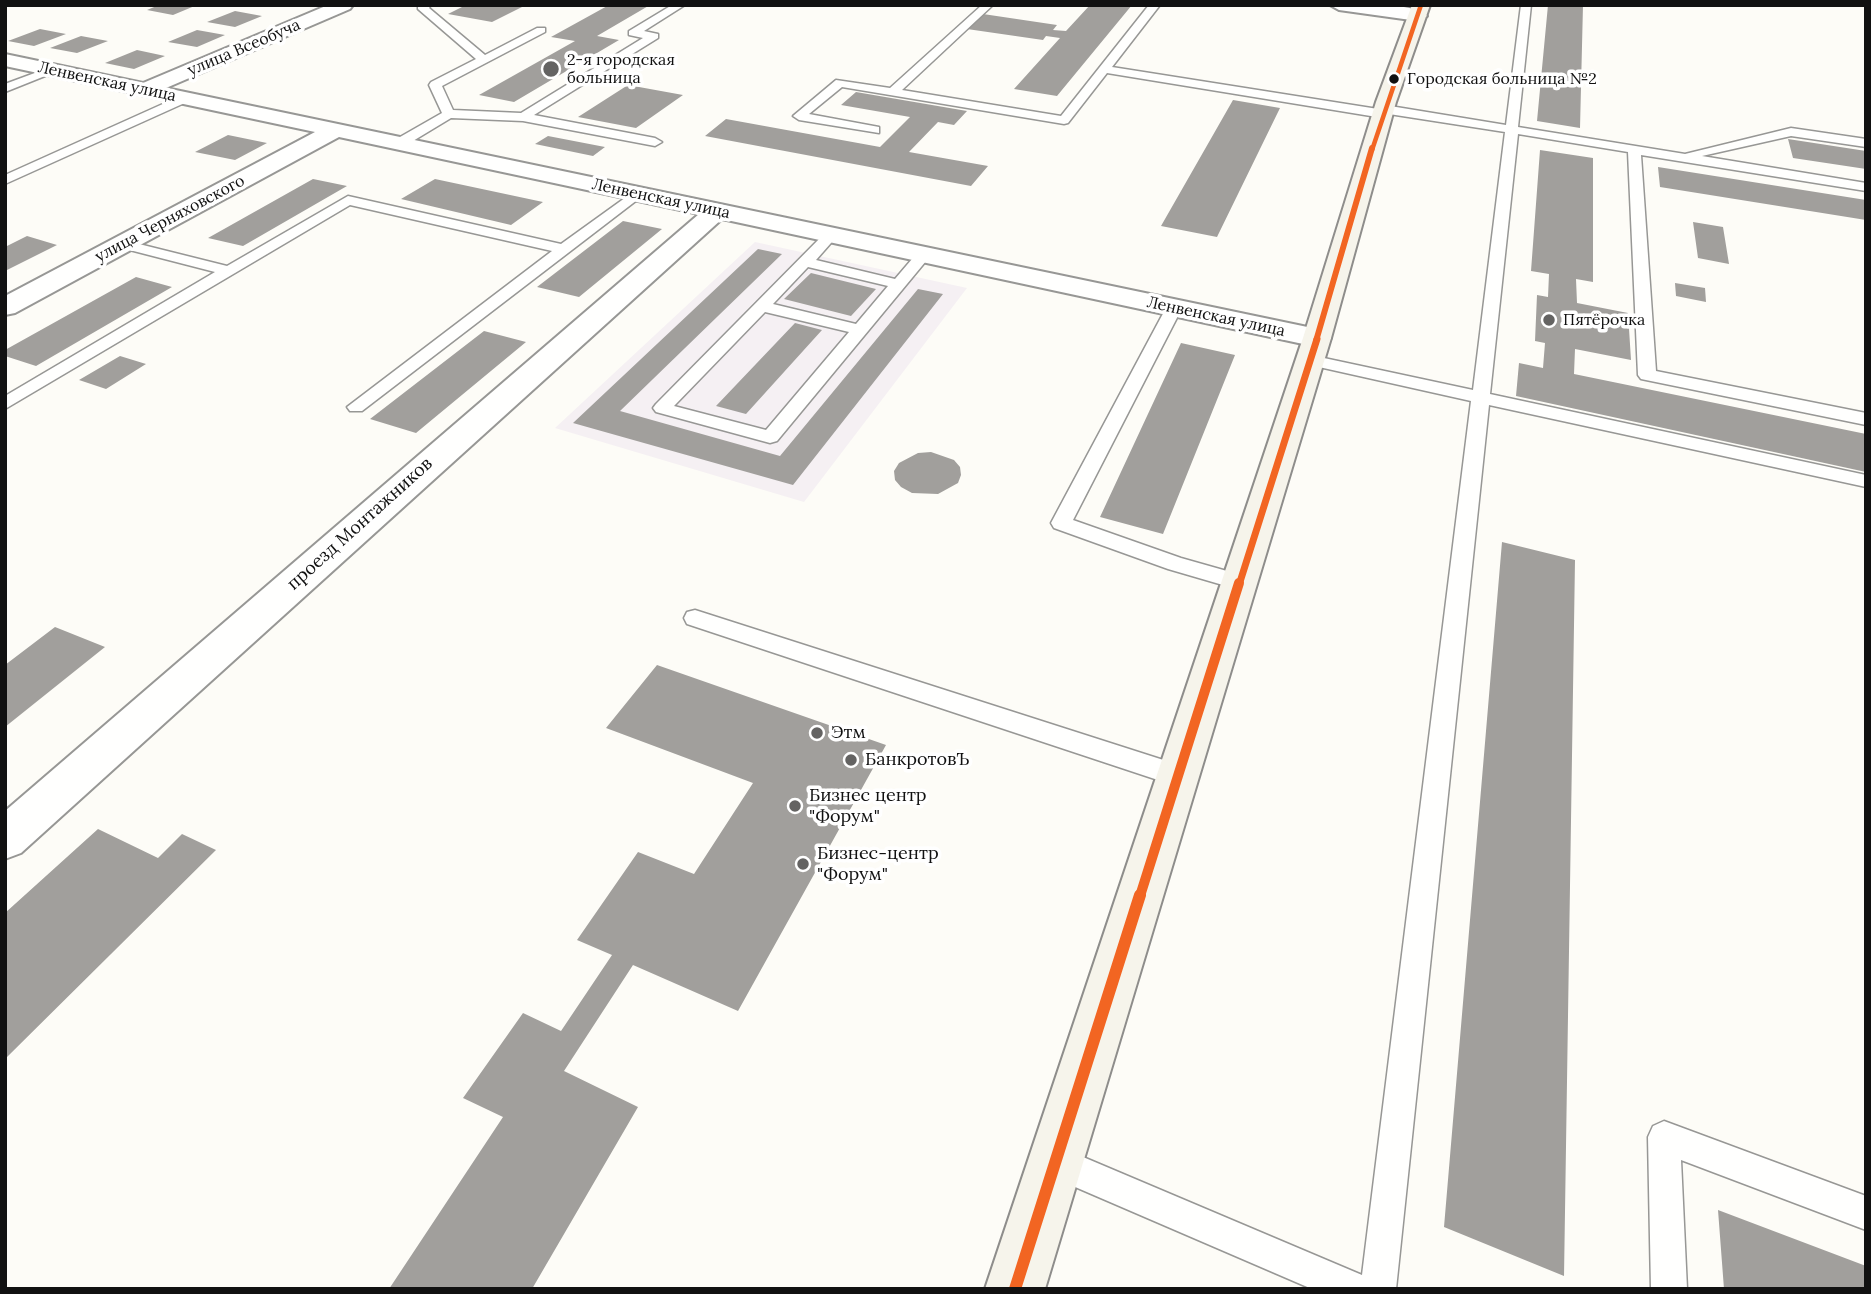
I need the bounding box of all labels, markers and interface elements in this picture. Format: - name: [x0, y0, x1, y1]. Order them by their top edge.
- street label: улица Всеобуча: [185, 16, 303, 80]
- place label: 2-я городская больница: [567, 50, 675, 88]
- street label: Ленвенская улица: [36, 58, 178, 106]
- marker: 2-я городская больница: [541, 59, 561, 79]
- place label: Городская больница №2: [1407, 69, 1597, 89]
- marker: Городская больница №2: [1387, 72, 1401, 86]
- street label: улица Черняховского: [92, 171, 248, 267]
- street label: Ленвенская улица: [590, 175, 732, 223]
- street label: Ленвенская улица: [1145, 293, 1287, 341]
- place label: Пятёрочка: [1563, 310, 1645, 330]
- marker: Пятёрочка: [1541, 312, 1557, 328]
- street label: проезд Монтажников: [283, 453, 437, 595]
- place label: Этм: [831, 722, 866, 744]
- marker: Этм: [809, 725, 825, 741]
- place label: БанкротовЪ: [865, 749, 969, 771]
- marker: БанкротовЪ: [843, 752, 859, 768]
- place label: Бизнес центр "Форум": [809, 785, 927, 828]
- marker: Бизнес центр "Форум": [787, 798, 803, 814]
- place label: Бизнес-центр "Форум": [817, 843, 939, 886]
- marker: Бизнес-центр "Форум": [795, 856, 811, 872]

